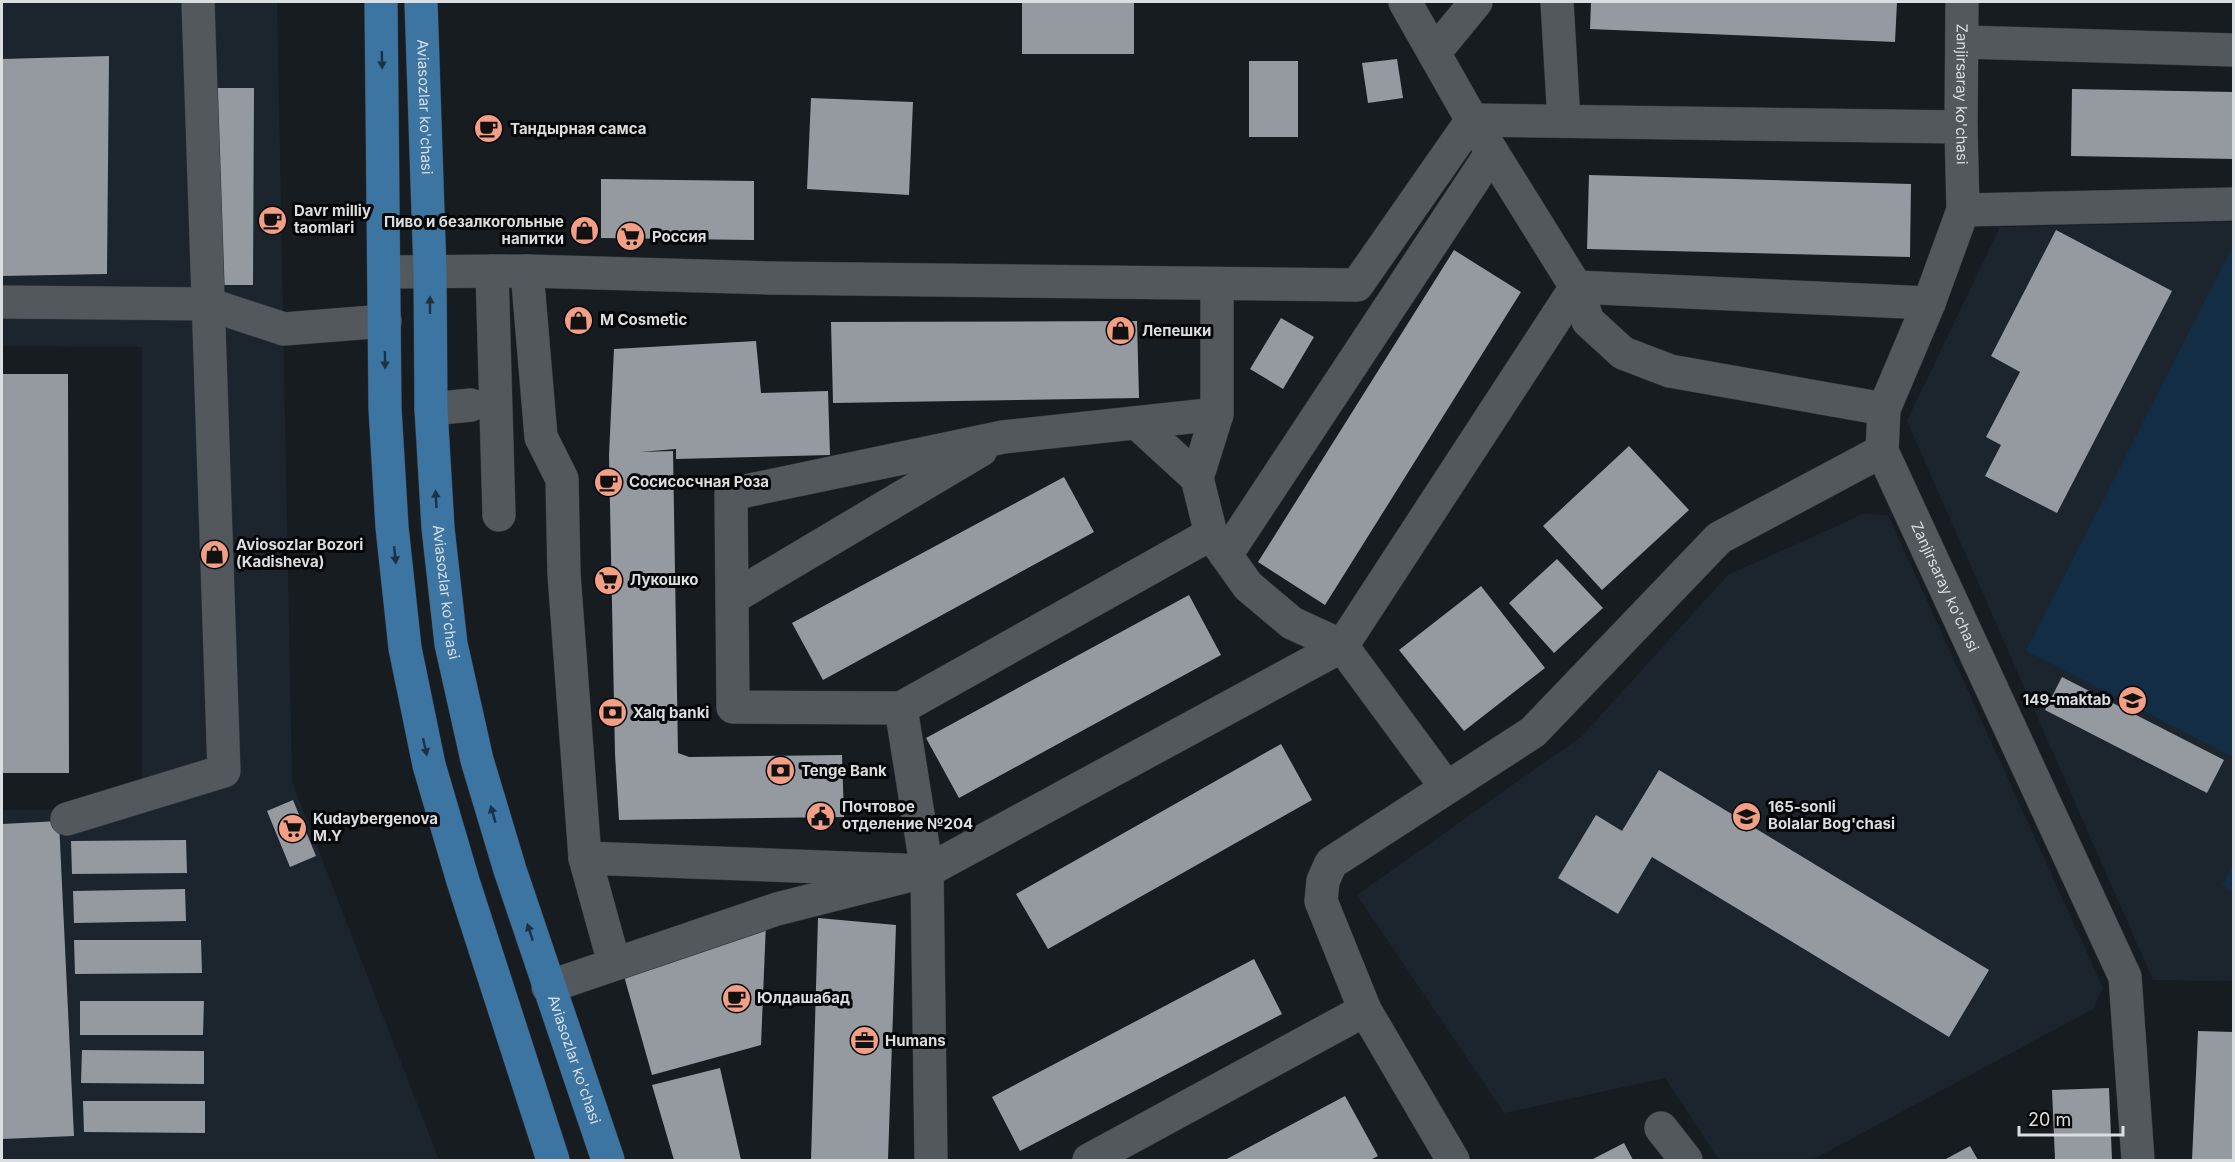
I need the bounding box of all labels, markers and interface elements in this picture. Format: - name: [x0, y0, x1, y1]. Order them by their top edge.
- street label: Zanjirsaray ko'chasi: [1952, 23, 1972, 165]
- street label: Aviasozlar ko'chasi: [413, 39, 437, 175]
- one-way arrow: [377, 50, 387, 69]
- cafe icon: Тандырная самса: [473, 113, 505, 145]
- place label: Тандырная самса: [510, 119, 646, 138]
- place label: Davr milliy taomlari: [294, 201, 371, 237]
- cafe icon: Davr milliy taomlari: [257, 204, 289, 236]
- place label: Пиво и безалкогольные напитки: [384, 212, 564, 248]
- shop icon: Пиво и безалкогольные напитки: [569, 215, 601, 247]
- supermarket icon: Россия: [615, 221, 647, 253]
- place label: Россия: [652, 227, 706, 246]
- one-way arrow: [425, 295, 435, 314]
- shop icon: M Cosmetic: [563, 304, 595, 336]
- place label: M Cosmetic: [600, 310, 687, 329]
- shop icon: Лепешки: [1105, 315, 1137, 347]
- place label: Лепешки: [1142, 321, 1211, 340]
- one-way arrow: [380, 350, 390, 369]
- cafe icon: Сосисосчная Роза: [592, 466, 624, 498]
- place label: Сосисосчная Роза: [629, 472, 769, 491]
- one-way arrow: [431, 490, 441, 509]
- street label: Zanjirsaray ko'chasi: [1907, 519, 1983, 655]
- street label: Aviasozlar ko'chasi: [429, 524, 464, 661]
- place label: Aviosozlar Bozori (Kadisheva): [236, 535, 363, 571]
- shop icon: Aviosozlar Bozori (Kadisheva): [199, 538, 231, 570]
- one-way arrow: [390, 545, 400, 564]
- supermarket icon: Лукошко: [593, 564, 625, 596]
- place label: Лукошко: [630, 570, 699, 589]
- school or university icon: 149-maktab: [2116, 684, 2148, 716]
- place label: 149-maktab: [2023, 690, 2111, 709]
- bank icon: Xalq banki: [596, 697, 628, 729]
- place label: Xalq banki: [633, 703, 709, 722]
- one-way arrow: [421, 738, 430, 757]
- bank icon: Tenge Bank: [764, 755, 796, 787]
- place label: Tenge Bank: [801, 761, 887, 780]
- place label: Почтовое отделение №204: [842, 797, 973, 833]
- place label: 165-sonli Bolalar Bog'chasi: [1768, 797, 1895, 833]
- public building icon: Почтовое отделение №204: [805, 800, 837, 832]
- school or university icon: 165-sonli Bolalar Bog'chasi: [1731, 800, 1763, 832]
- one-way arrow: [488, 805, 497, 823]
- place label: Kudaybergenova M.Y: [313, 809, 438, 845]
- supermarket icon: Kudaybergenova M.Y: [276, 812, 308, 844]
- one-way arrow: [524, 923, 534, 941]
- cafe icon: Юлдашабад: [720, 982, 752, 1014]
- place label: Юлдашабад: [757, 988, 850, 1007]
- street label: Aviasozlar ko'chasi: [544, 992, 605, 1127]
- office icon: Humans: [848, 1025, 880, 1057]
- place label: Humans: [885, 1031, 946, 1050]
- scale bar: [2019, 1099, 2122, 1137]
- text: 20 m: [2028, 1109, 2071, 1130]

